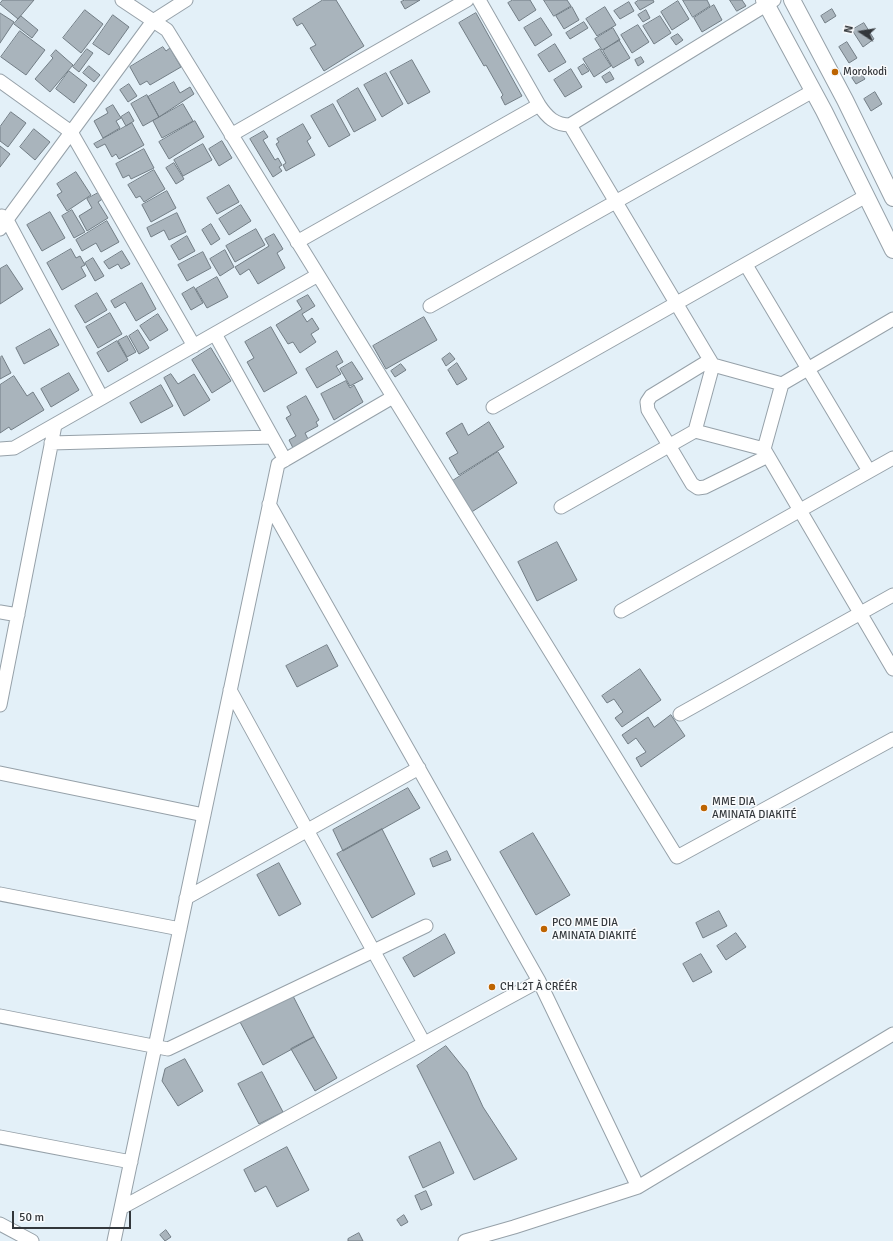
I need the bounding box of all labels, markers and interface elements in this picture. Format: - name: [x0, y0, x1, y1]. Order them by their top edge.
- north arrow: [841, 12, 881, 52]
- text: N: [842, 24, 856, 34]
- place label: Morokodi: [843, 65, 887, 79]
- marker: Morokodi: [830, 67, 840, 77]
- place label: MME DIA AMINATA DIAKITÉ: [712, 795, 797, 821]
- marker: MME DIA AMINATA DIAKITÉ: [699, 803, 709, 813]
- place label: PCO MME DIA AMINATA DIAKITÉ: [552, 916, 637, 942]
- marker: PCO MME DIA AMINATA DIAKITÉ: [539, 924, 549, 934]
- place label: CH L2T À CRÉÉR: [500, 980, 577, 994]
- marker: CH L2T À CRÉÉR: [487, 982, 497, 992]
- scale bar: [14, 1203, 133, 1229]
- text: 50 m: [19, 1210, 44, 1225]

